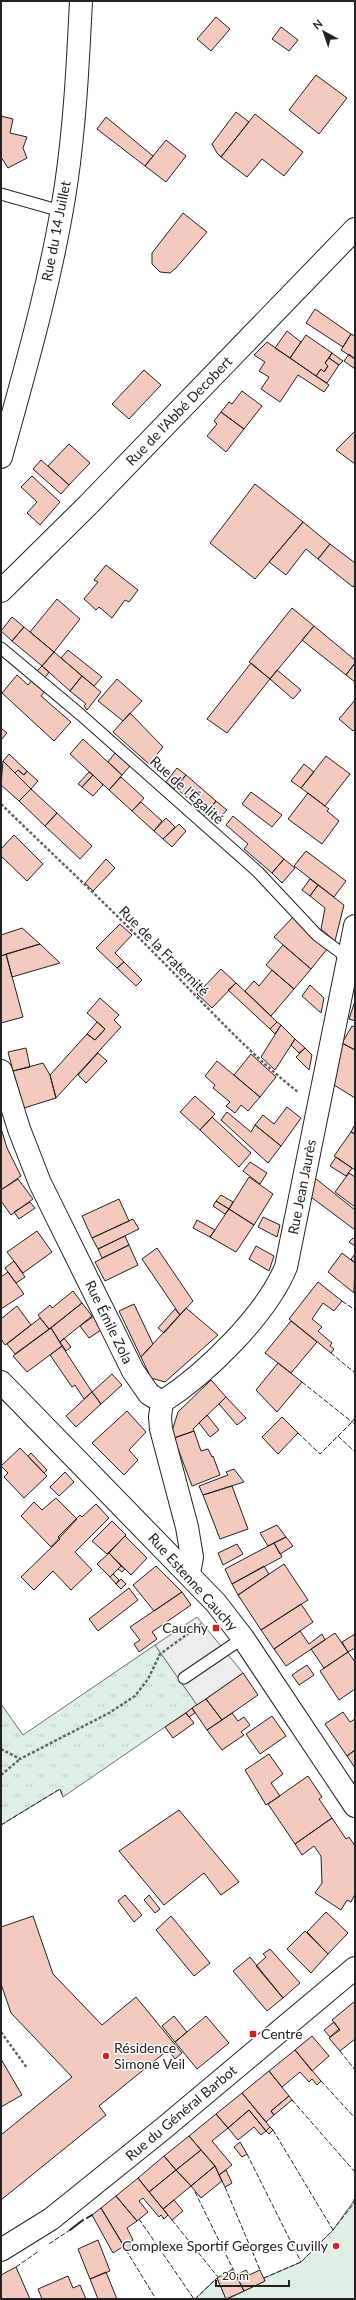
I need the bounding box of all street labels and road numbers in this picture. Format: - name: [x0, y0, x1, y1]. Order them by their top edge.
- street label: Rue du 14 Juillet: [37, 179, 74, 282]
- street label: Rue de l'Abbé Decobert: [122, 352, 235, 469]
- street label: Rue de l'Égalité: [147, 752, 228, 827]
- street label: Rue de la Fraternité: [116, 902, 213, 999]
- street label: Rue Jean Jaurès: [284, 1138, 319, 1236]
- street label: Rue Émile Zola: [82, 1277, 137, 1366]
- street label: Rue Estenne Cauchy: [145, 1530, 241, 1634]
- street label: Rue du Général Barbot: [122, 2061, 240, 2164]

